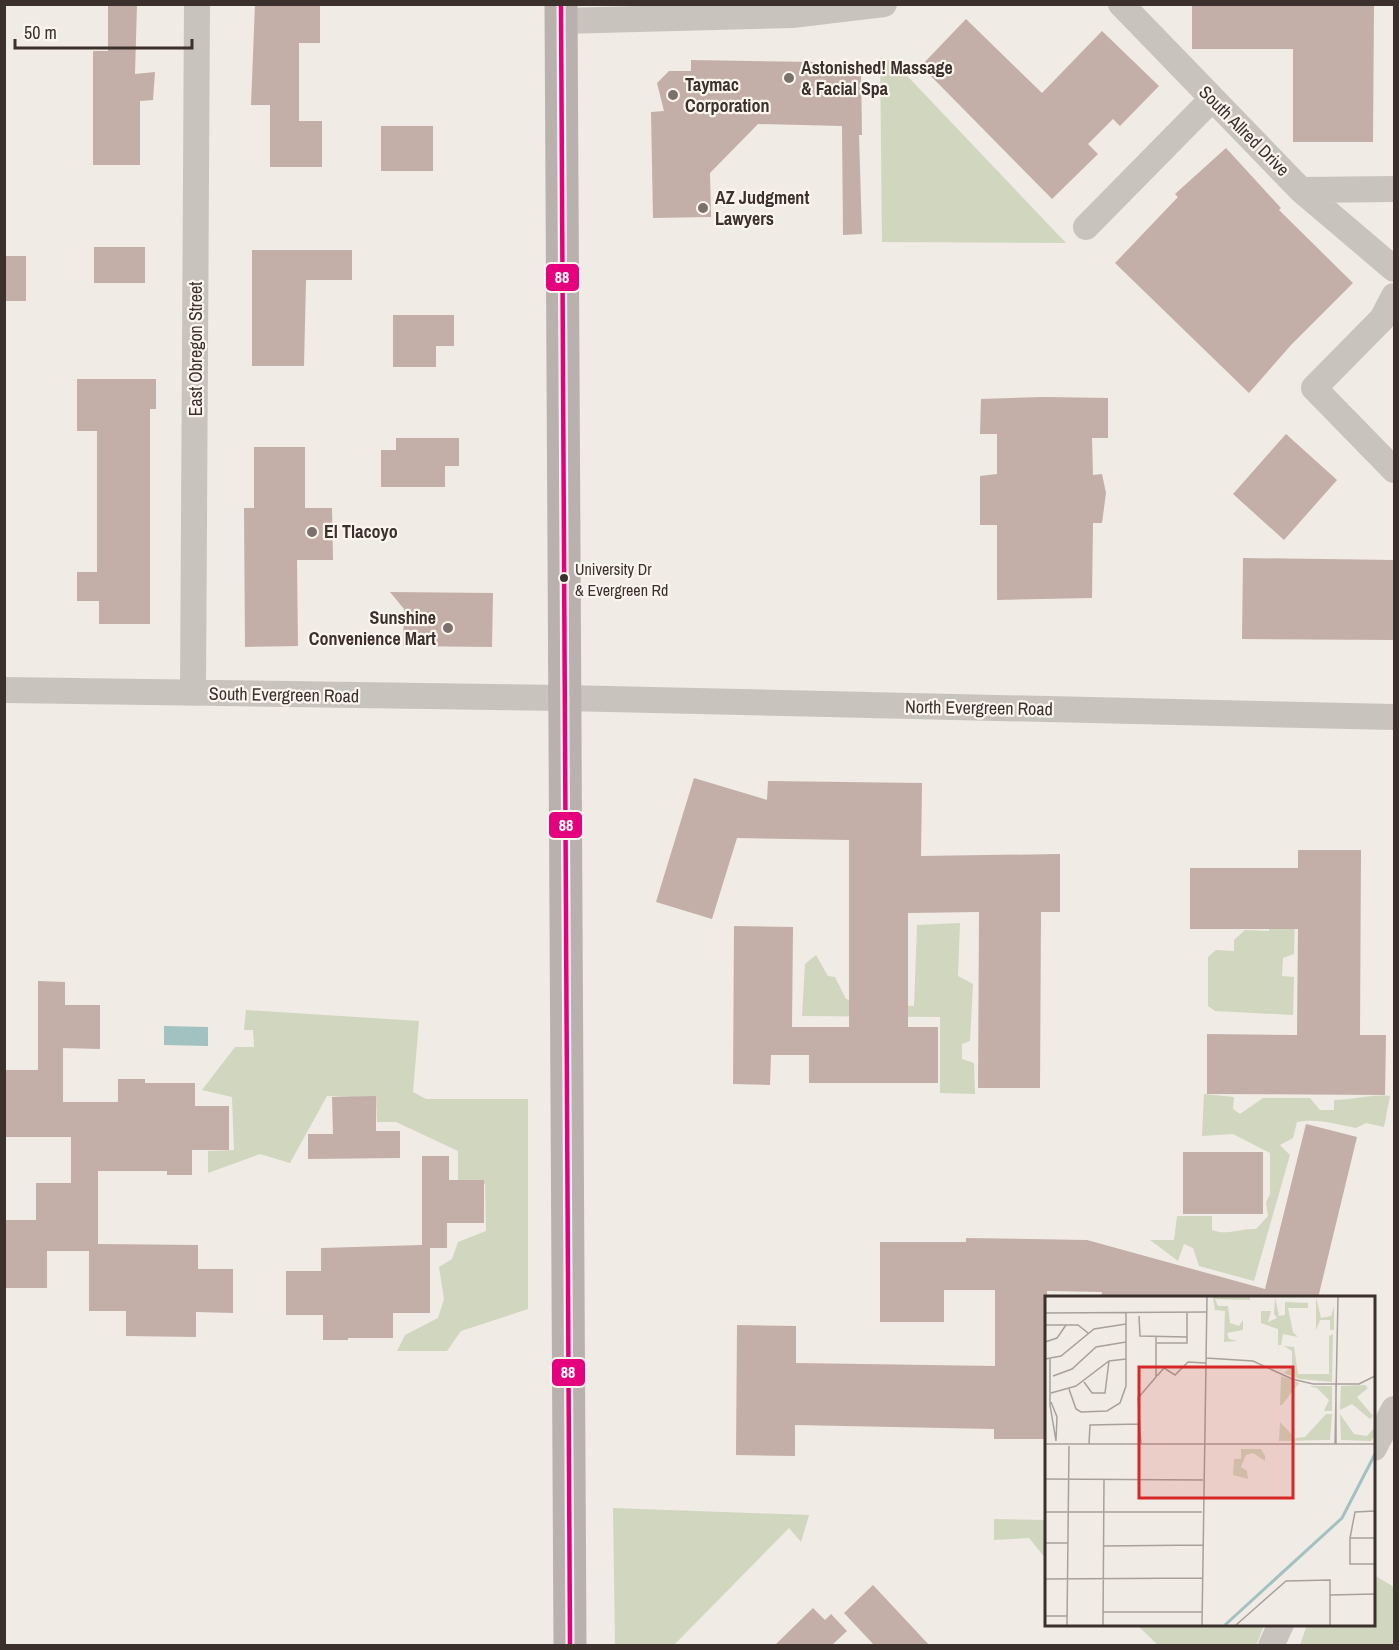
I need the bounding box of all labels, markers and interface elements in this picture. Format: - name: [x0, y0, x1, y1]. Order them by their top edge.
- scale bar: [15, 12, 192, 50]
- text: 50 m: [24, 20, 57, 45]
- place label: Astonished! Massage & Facial Spa: [801, 55, 953, 101]
- marker: Astonished! Massage & Facial Spa: [782, 71, 796, 85]
- place label: Taymac Corporation: [685, 72, 769, 118]
- street label: South Allred Drive: [1193, 80, 1295, 182]
- marker: Taymac Corporation: [666, 88, 680, 102]
- place label: AZ Judgment Lawyers: [715, 185, 809, 231]
- marker: AZ Judgment Lawyers: [696, 201, 710, 215]
- line badge: 88: [545, 263, 580, 292]
- text: 88: [555, 266, 569, 288]
- street label: East Obregon Street: [183, 282, 208, 416]
- place label: El Tlacoyo: [324, 519, 398, 544]
- marker: El Tlacoyo: [305, 525, 319, 539]
- place label: University Dr & Evergreen Rd: [575, 558, 668, 601]
- marker: University Dr & Evergreen Rd: [558, 572, 570, 584]
- place label: Sunshine Convenience Mart: [309, 605, 436, 651]
- marker: Sunshine Convenience Mart: [441, 621, 455, 635]
- street label: South Evergreen Road: [209, 681, 359, 708]
- street label: North Evergreen Road: [905, 694, 1053, 721]
- line badge: 88: [548, 811, 583, 839]
- text: 88: [559, 814, 573, 836]
- inset map: [1045, 1296, 1375, 1626]
- line badge: 88: [551, 1358, 586, 1387]
- text: 88: [561, 1361, 575, 1383]

